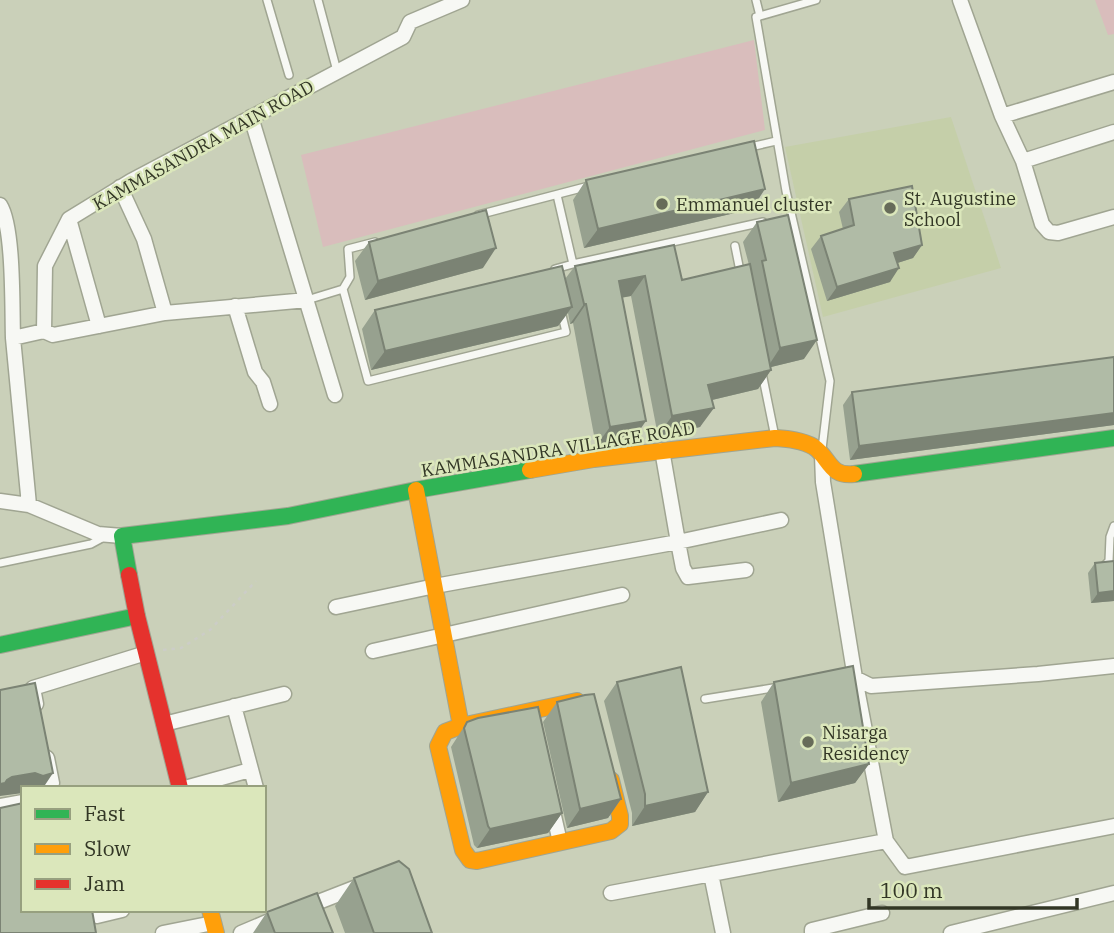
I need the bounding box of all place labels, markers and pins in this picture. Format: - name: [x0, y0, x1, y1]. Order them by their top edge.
- place label: St. Augustine School: [904, 187, 1016, 231]
- place label: Emmanuel cluster: [676, 193, 832, 216]
- marker: Emmanuel cluster: [654, 196, 670, 212]
- marker: St. Augustine School: [882, 200, 898, 216]
- place label: Nisarga Residency: [822, 721, 909, 765]
- marker: Nisarga Residency: [800, 734, 816, 750]

